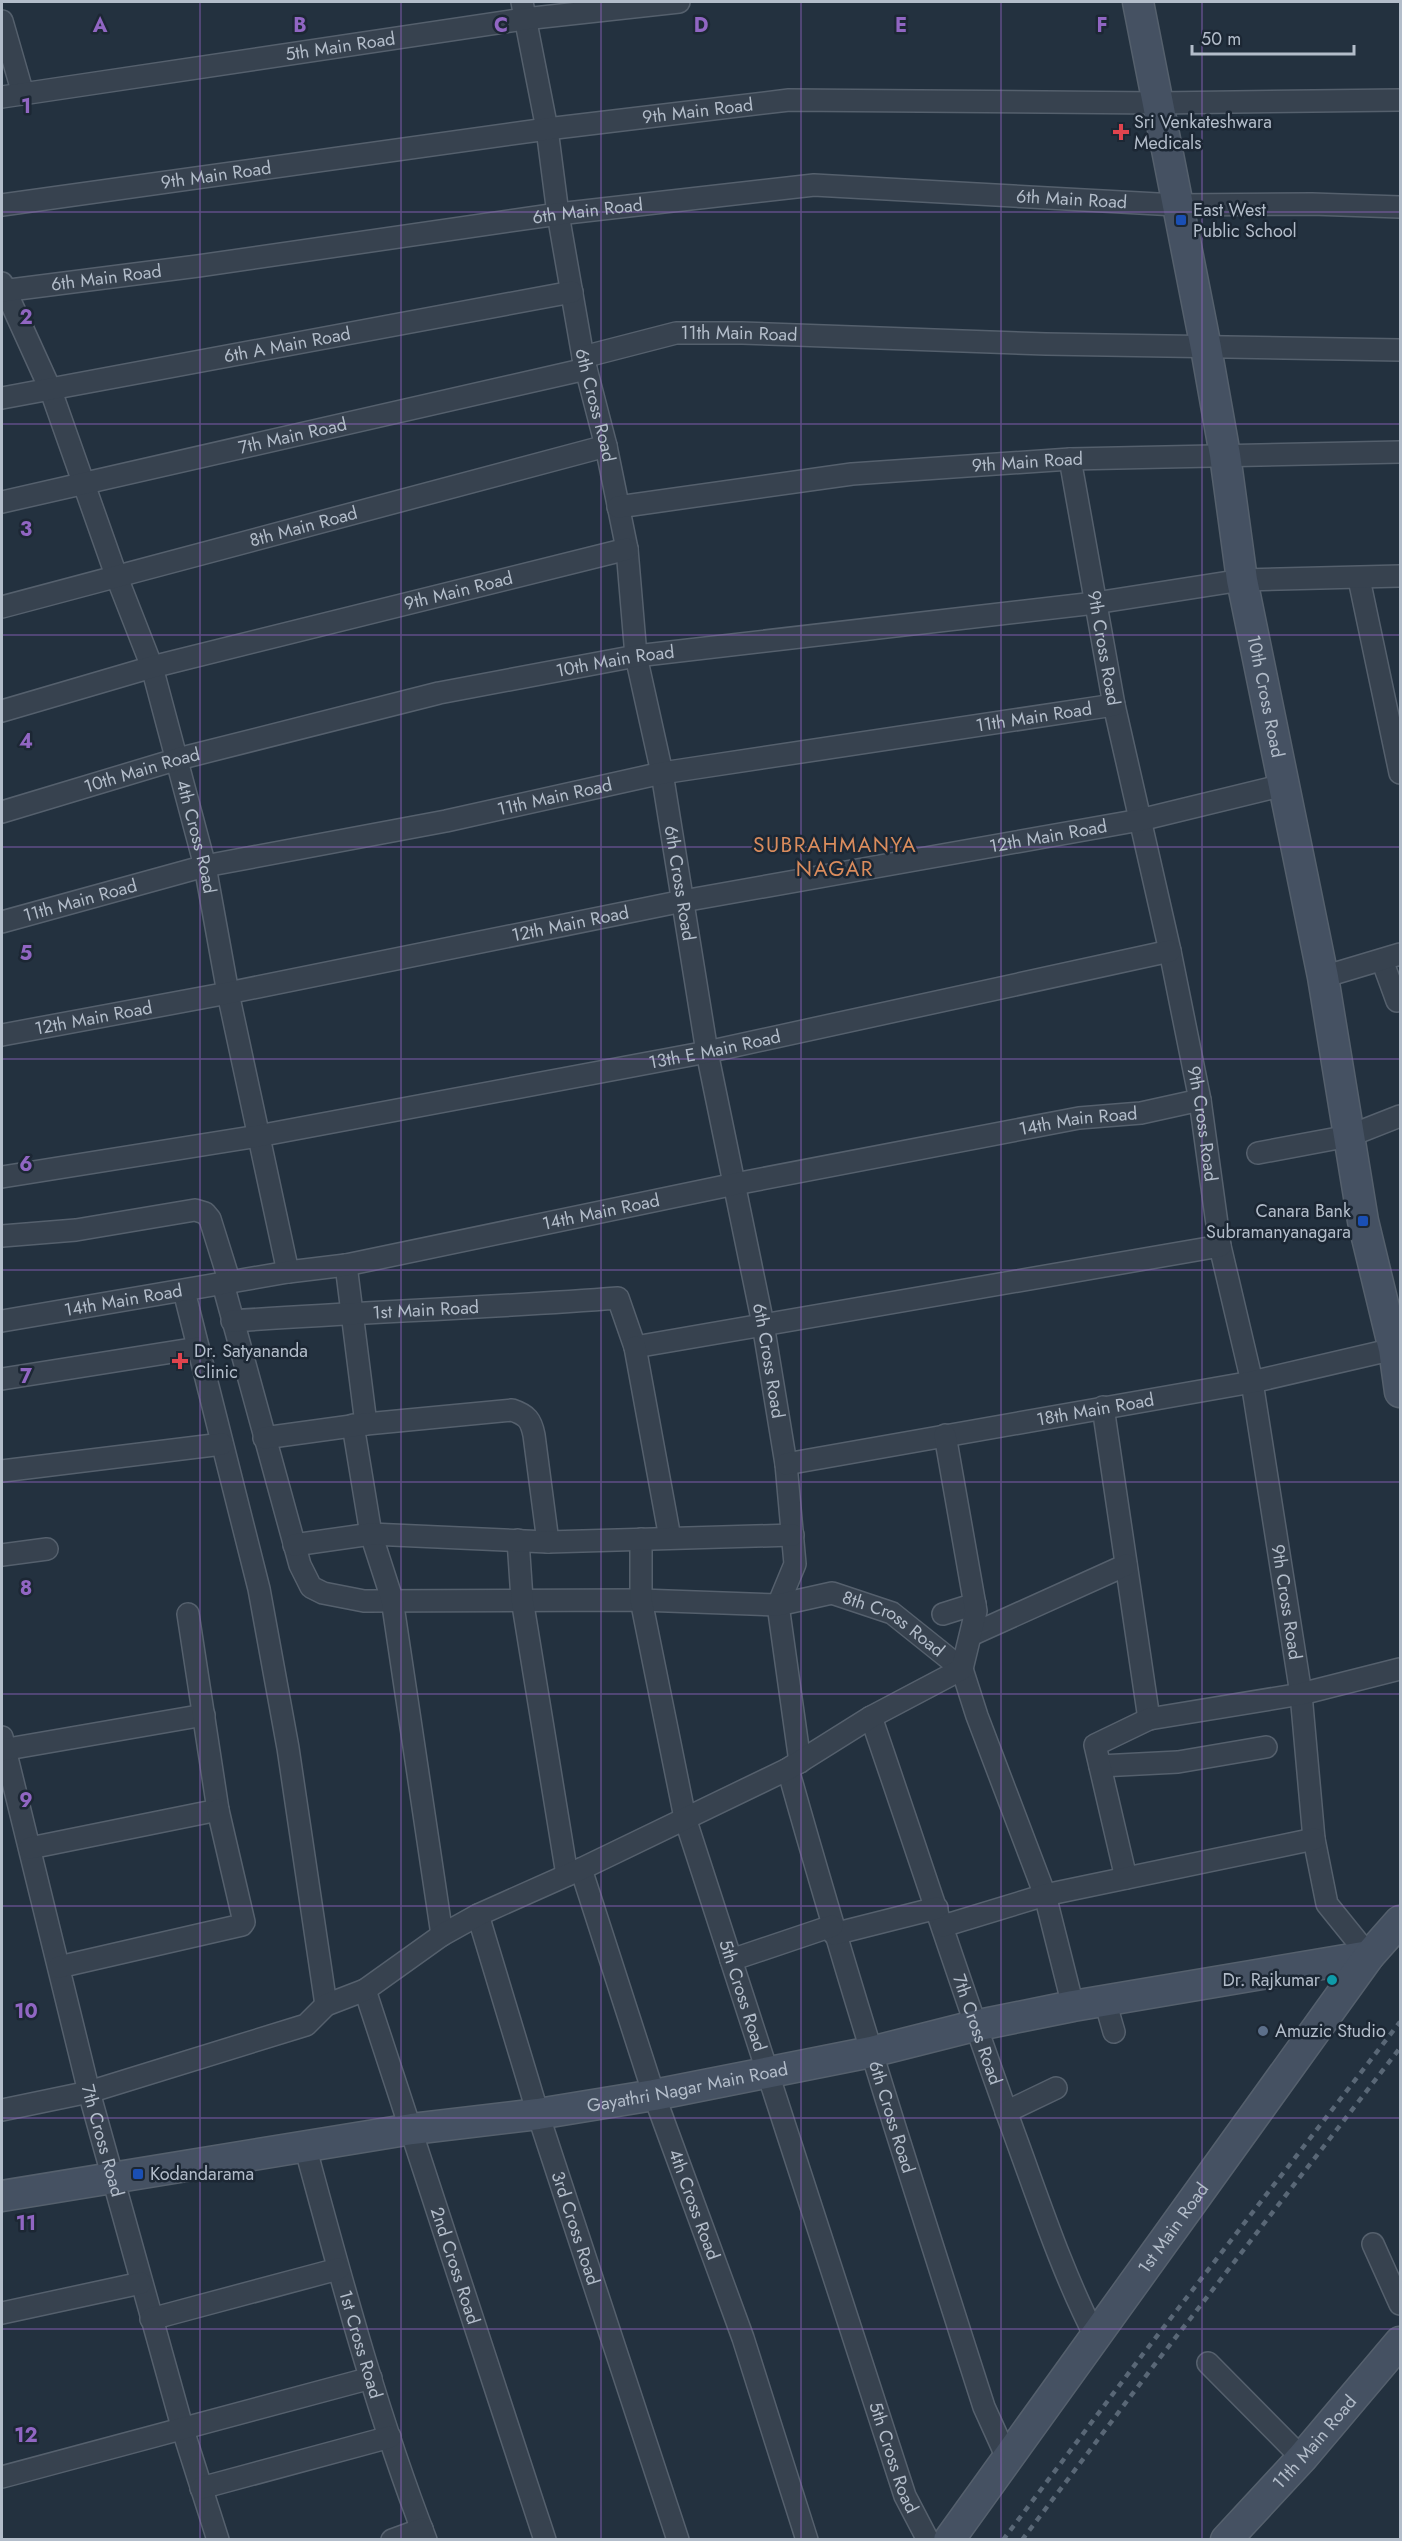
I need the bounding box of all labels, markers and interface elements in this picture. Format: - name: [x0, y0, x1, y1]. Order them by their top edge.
- text: A: [92, 11, 108, 40]
- text: B: [293, 11, 307, 40]
- text: C: [494, 11, 508, 40]
- text: D: [694, 11, 708, 40]
- text: E: [895, 11, 907, 40]
- text: F: [1096, 11, 1108, 40]
- scale bar: [1192, 18, 1354, 56]
- street label: 5th Main Road: [283, 25, 397, 68]
- text: 50 m: [1201, 26, 1241, 52]
- street label: 9th Main Road: [641, 91, 754, 130]
- text: 1: [21, 92, 31, 121]
- place label: Sri Venkateshwara Medicals: [1134, 109, 1272, 156]
- marker: Sri Venkateshwara Medicals: [1112, 123, 1130, 141]
- street label: 9th Main Road: [159, 155, 273, 196]
- street label: 6th Main Road: [1015, 183, 1128, 215]
- street label: 6th Main Road: [530, 191, 644, 231]
- place label: East West Public School: [1193, 197, 1297, 244]
- marker: East West Public School: [1174, 213, 1188, 227]
- street label: 6th Main Road: [49, 258, 163, 298]
- text: 2: [19, 303, 33, 332]
- street label: 6th A Main Road: [222, 320, 353, 370]
- street label: 11th Main Road: [680, 320, 798, 348]
- street label: 6th Cross Road: [569, 346, 622, 464]
- street label: 7th Main Road: [236, 411, 349, 461]
- street label: 9th Main Road: [971, 446, 1083, 479]
- street label: 8th Main Road: [247, 500, 360, 553]
- text: 3: [20, 515, 32, 544]
- street label: 9th Main Road: [401, 565, 515, 617]
- street label: 9th Cross Road: [1081, 588, 1127, 708]
- street label: 10th Cross Road: [1240, 632, 1291, 760]
- street label: 10th Main Road: [554, 639, 676, 684]
- street label: 11th Main Road: [974, 696, 1094, 739]
- text: 4: [19, 727, 33, 756]
- street label: 10th Main Road: [81, 741, 203, 800]
- street label: 11th Main Road: [495, 771, 615, 822]
- street label: 4th Cross Road: [170, 777, 223, 896]
- street label: 12th Main Road: [987, 813, 1109, 859]
- street label: 6th Cross Road: [658, 823, 702, 943]
- district label: SUBRAHMANYA NAGAR: [753, 830, 917, 884]
- street label: 11th Main Road: [20, 872, 140, 929]
- street label: 12th Main Road: [509, 899, 631, 948]
- text: 5: [20, 939, 33, 968]
- street label: 12th Main Road: [32, 994, 154, 1042]
- street label: 13th E Main Road: [647, 1023, 783, 1076]
- street label: 9th Cross Road: [1180, 1064, 1224, 1183]
- street label: 14th Main Road: [1017, 1100, 1138, 1142]
- text: 6: [19, 1150, 33, 1179]
- street label: 14th Main Road: [540, 1187, 662, 1237]
- place label: Canara Bank Subramanyanagara: [1206, 1198, 1351, 1245]
- marker: Canara Bank Subramanyanagara: [1356, 1214, 1370, 1228]
- street label: 14th Main Road: [62, 1277, 184, 1323]
- street label: 1st Main Road: [372, 1294, 480, 1326]
- street label: 6th Cross Road: [746, 1301, 791, 1420]
- place label: Dr. Satyananda Clinic: [194, 1338, 308, 1385]
- marker: Dr. Satyananda Clinic: [171, 1352, 189, 1370]
- text: 7: [20, 1362, 33, 1391]
- street label: 18th Main Road: [1034, 1386, 1156, 1433]
- street label: 9th Cross Road: [1265, 1543, 1308, 1662]
- text: 8: [20, 1574, 32, 1603]
- street label: 8th Cross Road: [839, 1584, 950, 1663]
- text: 9: [19, 1786, 33, 1815]
- street label: 5th Cross Road: [712, 1936, 773, 2055]
- place label: Dr. Rajkumar: [1223, 1967, 1321, 1993]
- street label: 7th Cross Road: [946, 1971, 1009, 2088]
- marker: Dr. Rajkumar: [1325, 1973, 1339, 1987]
- text: 10: [14, 1997, 38, 2026]
- place label: Amuzic Studio: [1275, 2018, 1386, 2044]
- marker: Amuzic Studio: [1256, 2024, 1270, 2038]
- street label: Gayathri Nagar Main Road: [585, 2056, 790, 2119]
- street label: 6th Cross Road: [862, 2057, 922, 2176]
- street label: 7th Cross Road: [75, 2082, 131, 2200]
- street label: 4th Cross Road: [662, 2145, 726, 2264]
- place label: Kodandarama: [150, 2161, 254, 2187]
- marker: Kodandarama: [131, 2167, 145, 2181]
- street label: 3rd Cross Road: [545, 2168, 606, 2289]
- street label: 1st Main Road: [1131, 2177, 1215, 2279]
- street label: 2nd Cross Road: [424, 2203, 487, 2328]
- text: 11: [16, 2209, 36, 2238]
- street label: 1st Cross Road: [332, 2287, 389, 2402]
- street label: 11th Main Road: [1266, 2389, 1363, 2495]
- street label: 5th Cross Road: [862, 2398, 925, 2518]
- text: 12: [14, 2421, 38, 2450]

